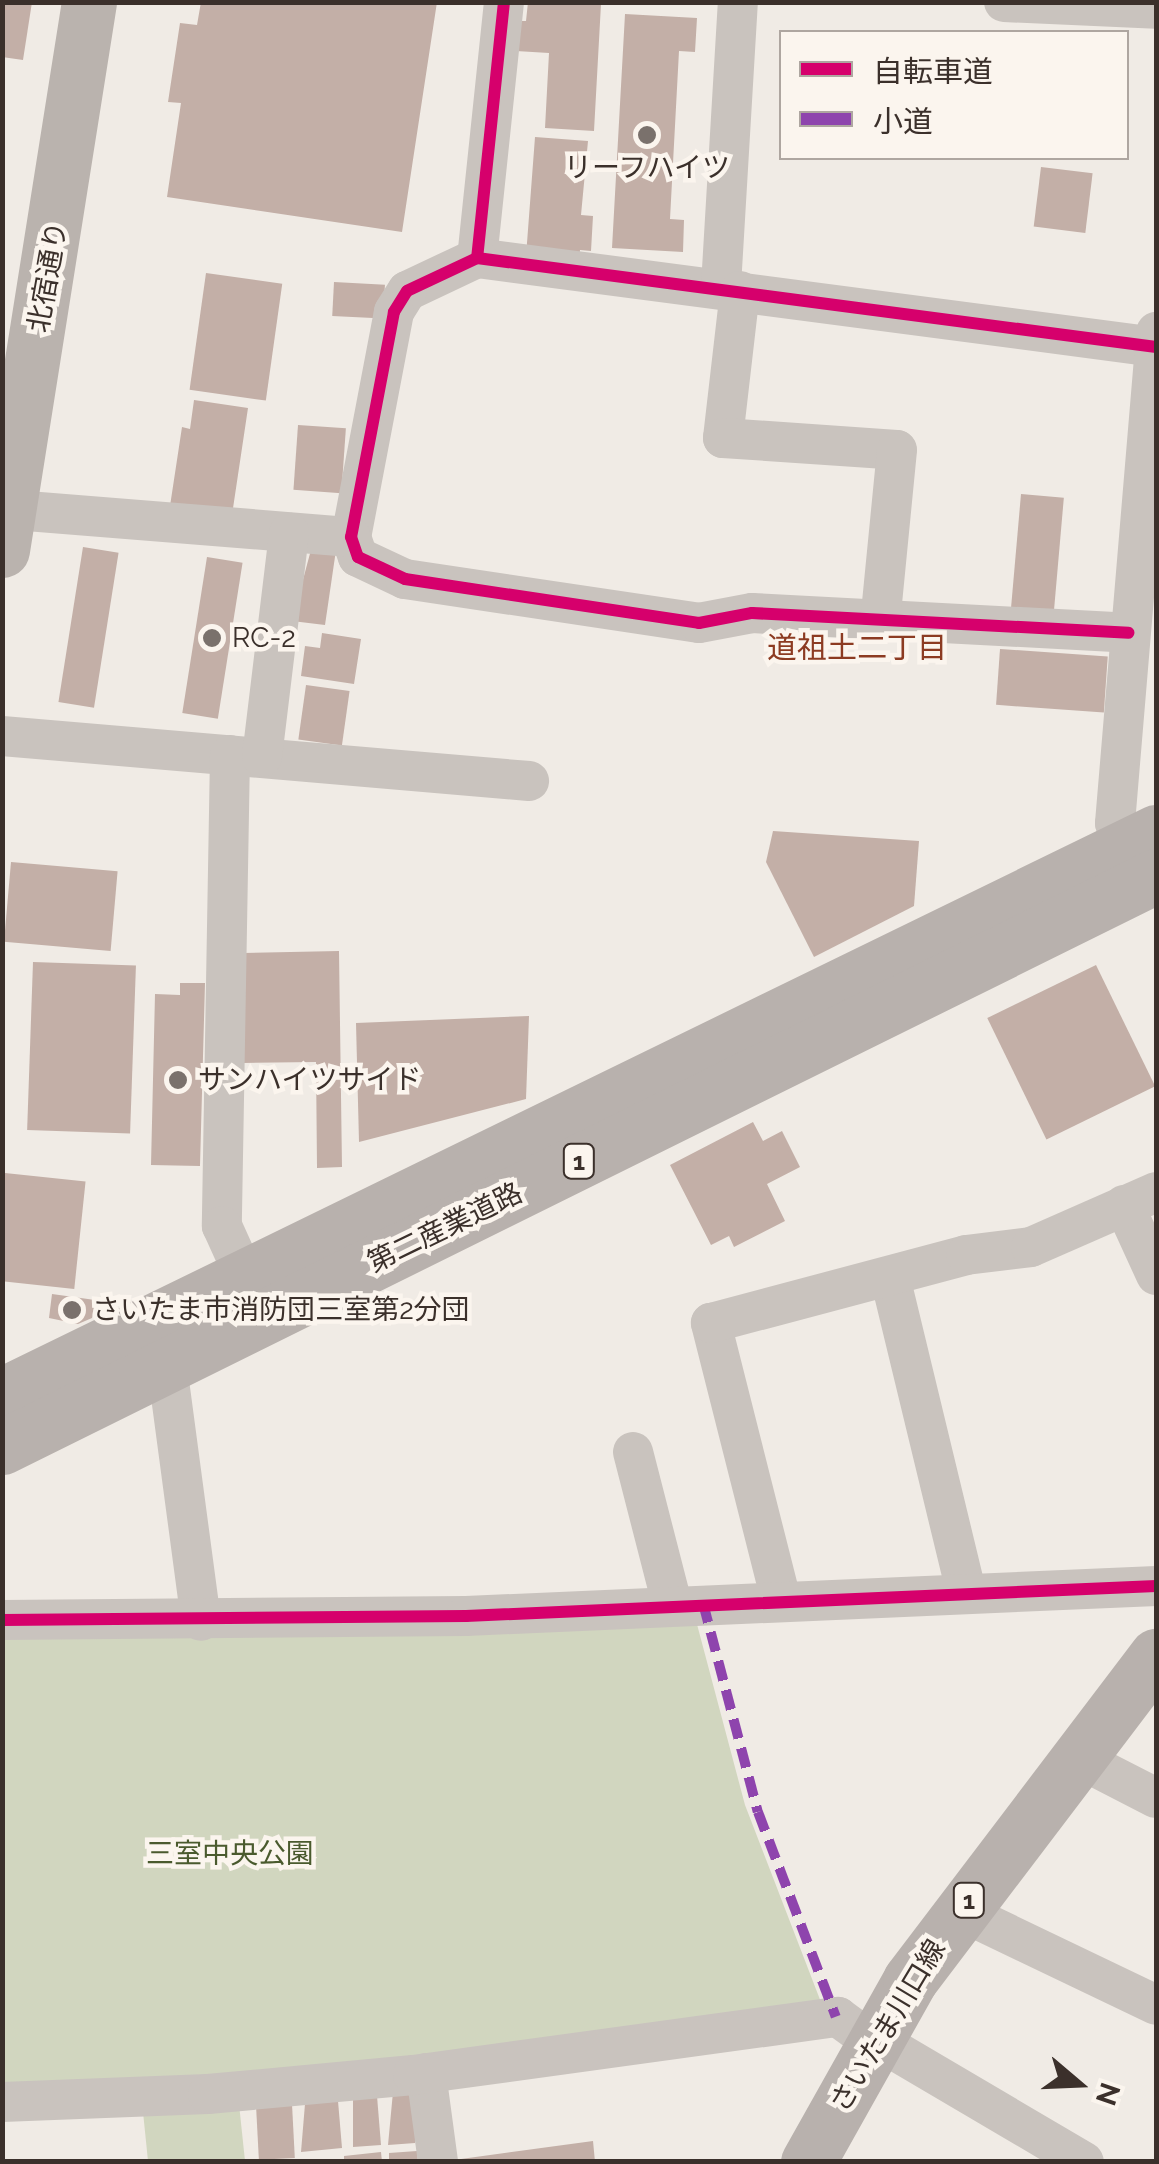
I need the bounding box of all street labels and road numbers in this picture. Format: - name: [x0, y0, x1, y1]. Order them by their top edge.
- street label: 北宿通り: [22, 219, 74, 335]
- road number: 1: [562, 1141, 596, 1181]
- street label: 第二産業道路: [362, 1176, 528, 1280]
- road number: 1: [952, 1880, 986, 1920]
- street label: さいたま川口線: [823, 1933, 953, 2119]

